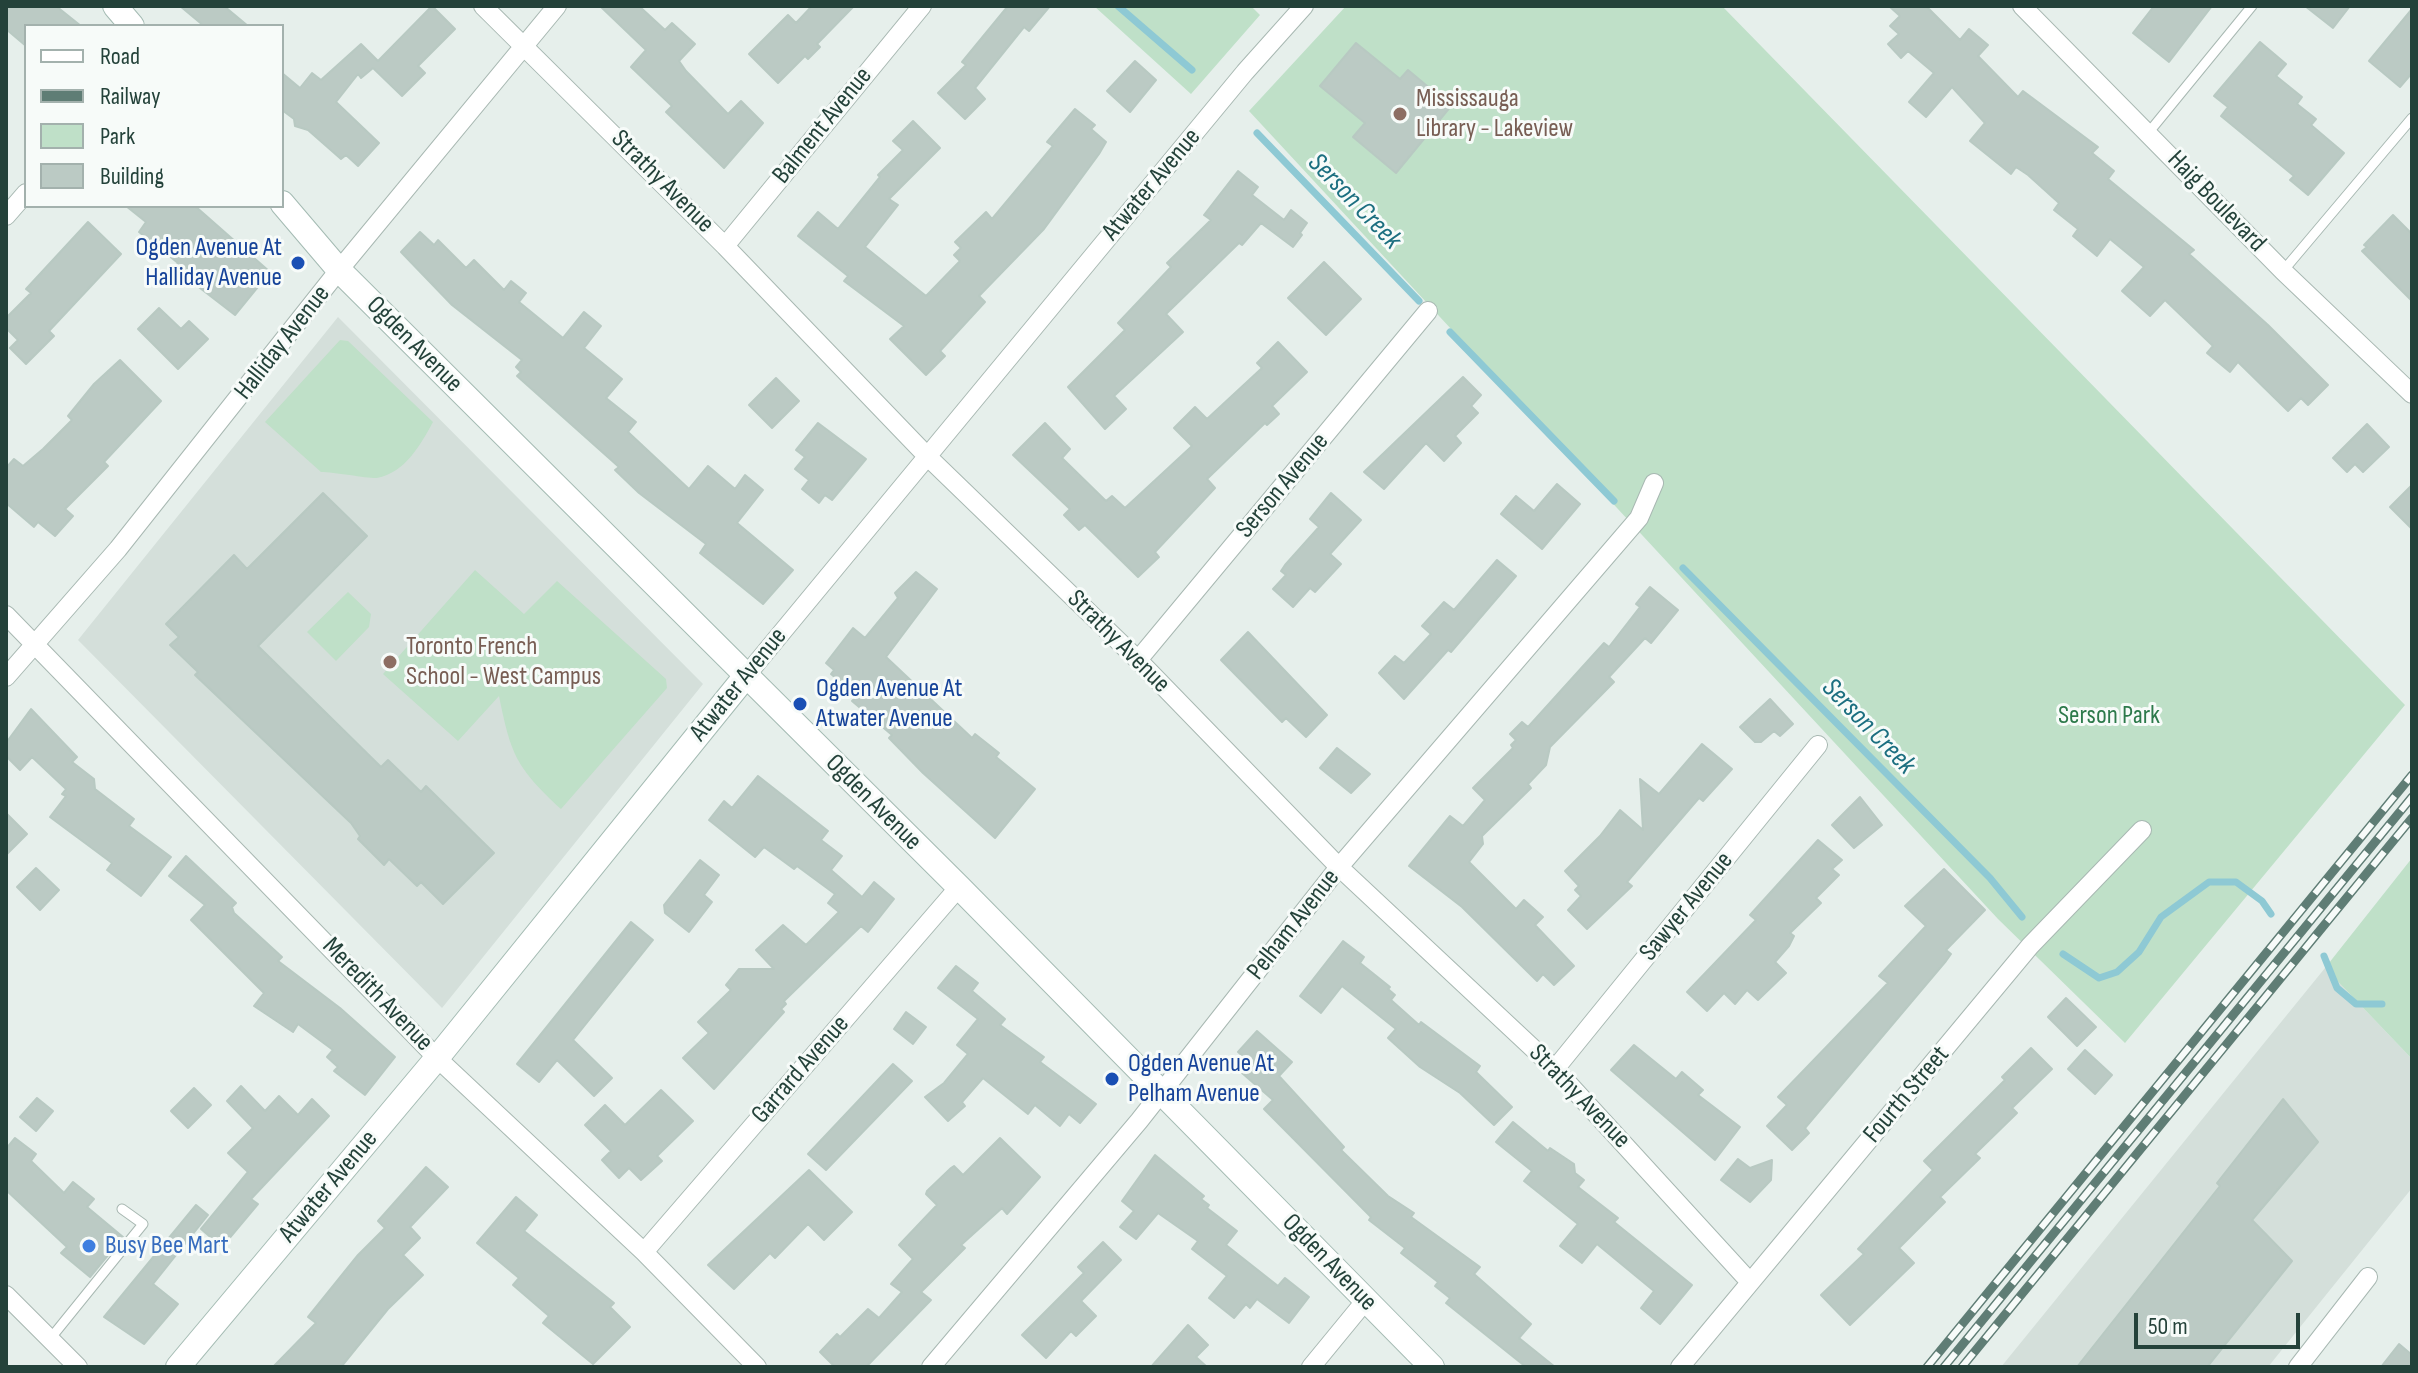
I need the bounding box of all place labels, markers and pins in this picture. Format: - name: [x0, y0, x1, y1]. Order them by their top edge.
- place label: Mississauga Library - Lakeview: [1416, 83, 1573, 144]
- marker: Mississauga Library - Lakeview: [1391, 105, 1409, 123]
- place label: Ogden Avenue At Halliday Avenue: [136, 232, 282, 294]
- marker: Ogden Avenue At Halliday Avenue: [289, 254, 307, 272]
- place label: Toronto French School - West Campus: [406, 631, 601, 692]
- marker: Toronto French School - West Campus: [381, 653, 399, 671]
- place label: Ogden Avenue At Atwater Avenue: [816, 673, 962, 734]
- marker: Ogden Avenue At Atwater Avenue: [791, 695, 809, 713]
- place label: Ogden Avenue At Pelham Avenue: [1128, 1048, 1274, 1110]
- marker: Ogden Avenue At Pelham Avenue: [1103, 1070, 1121, 1088]
- place label: Busy Bee Mart: [105, 1230, 229, 1262]
- marker: Busy Bee Mart: [80, 1237, 98, 1255]

